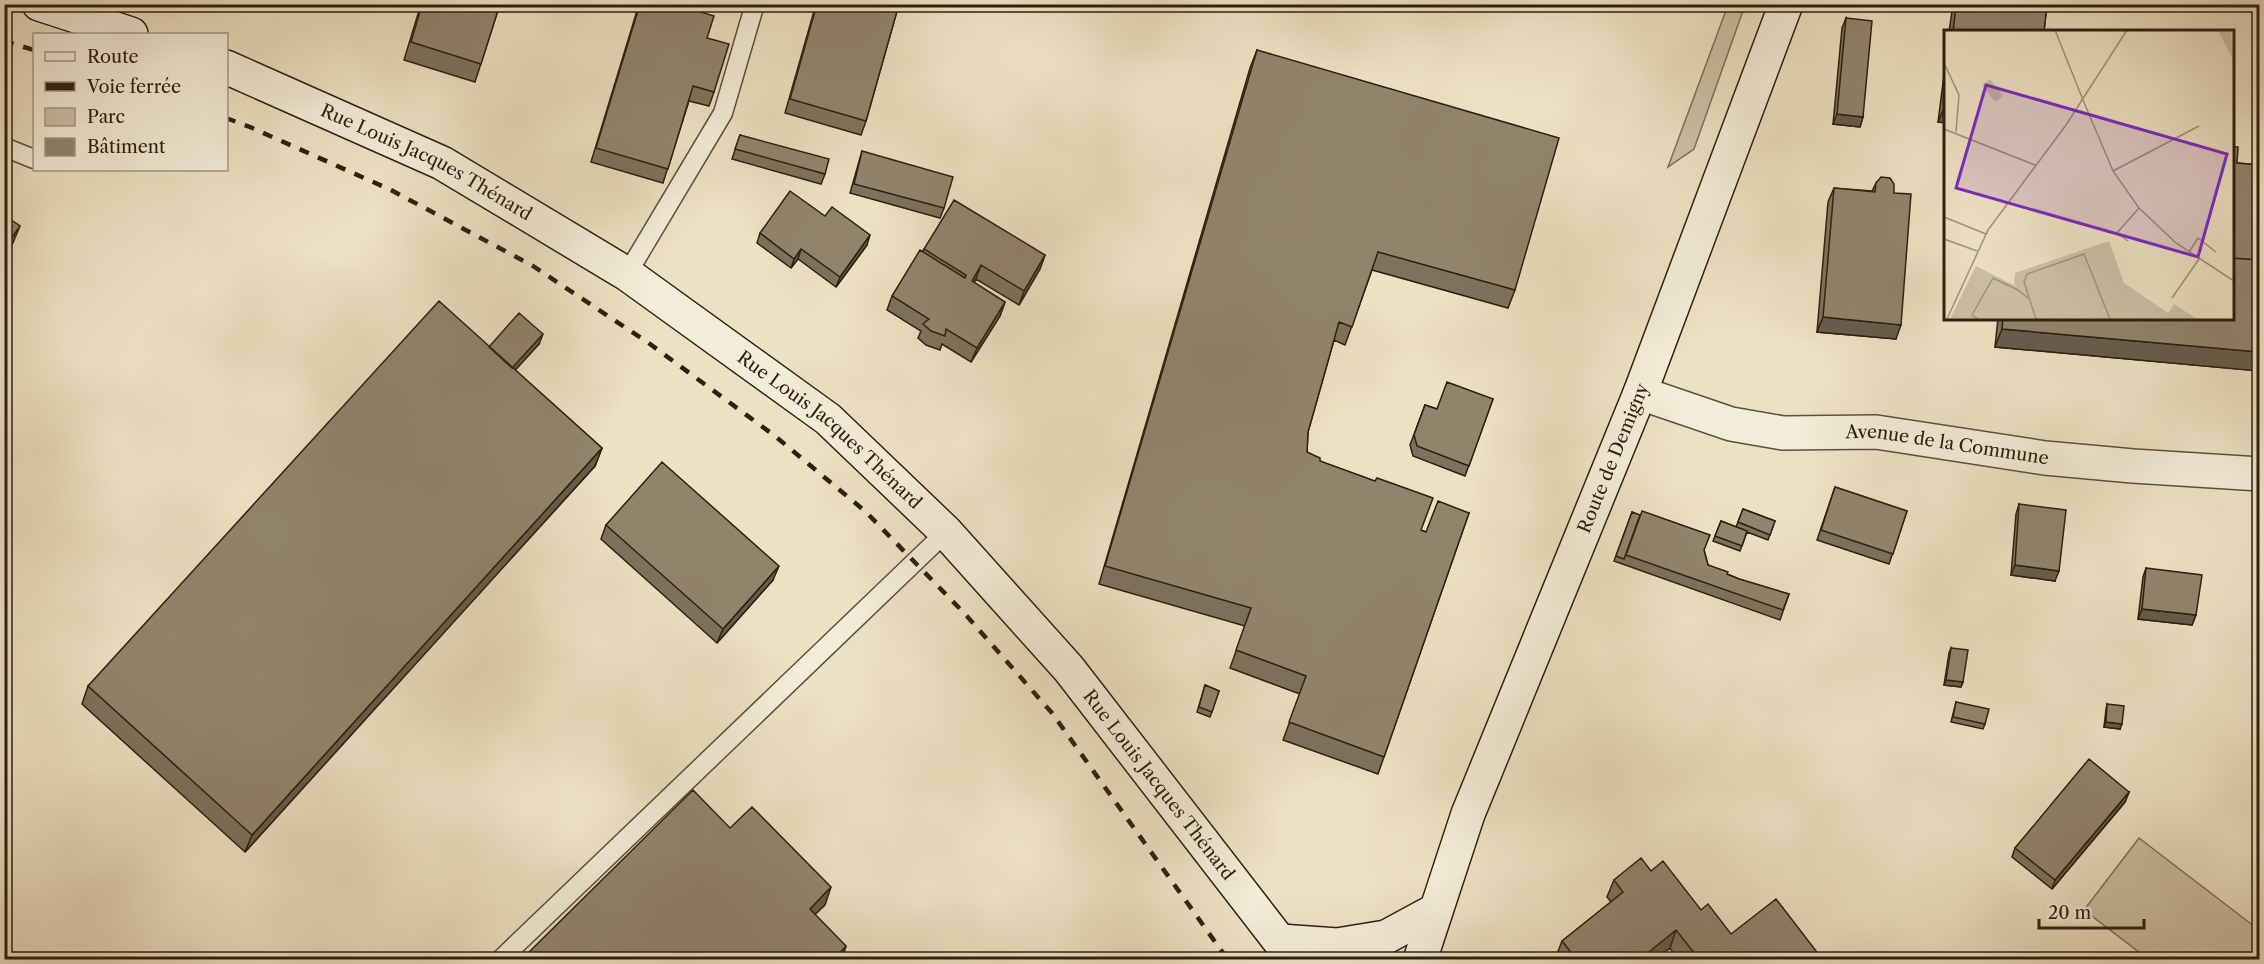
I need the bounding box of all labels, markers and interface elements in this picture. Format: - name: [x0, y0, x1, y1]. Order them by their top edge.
- inset map: [1944, 30, 2234, 320]
- legend: [33, 33, 228, 171]
- text: Route: [87, 46, 139, 68]
- text: Voie ferrée: [86, 76, 181, 98]
- street label: Rue Louis Jacques Thénard: [317, 99, 536, 225]
- text: Parc: [87, 106, 125, 128]
- text: Bâtiment: [87, 136, 166, 158]
- street label: Rue Louis Jacques Thénard: [733, 346, 926, 514]
- street label: Route de Demigny: [1573, 379, 1654, 536]
- street label: Avenue de la Commune: [1844, 421, 2050, 469]
- street label: Rue Louis Jacques Thénard: [1078, 685, 1239, 884]
- scale bar: [2039, 892, 2144, 930]
- text: 20 m: [2048, 902, 2092, 924]

